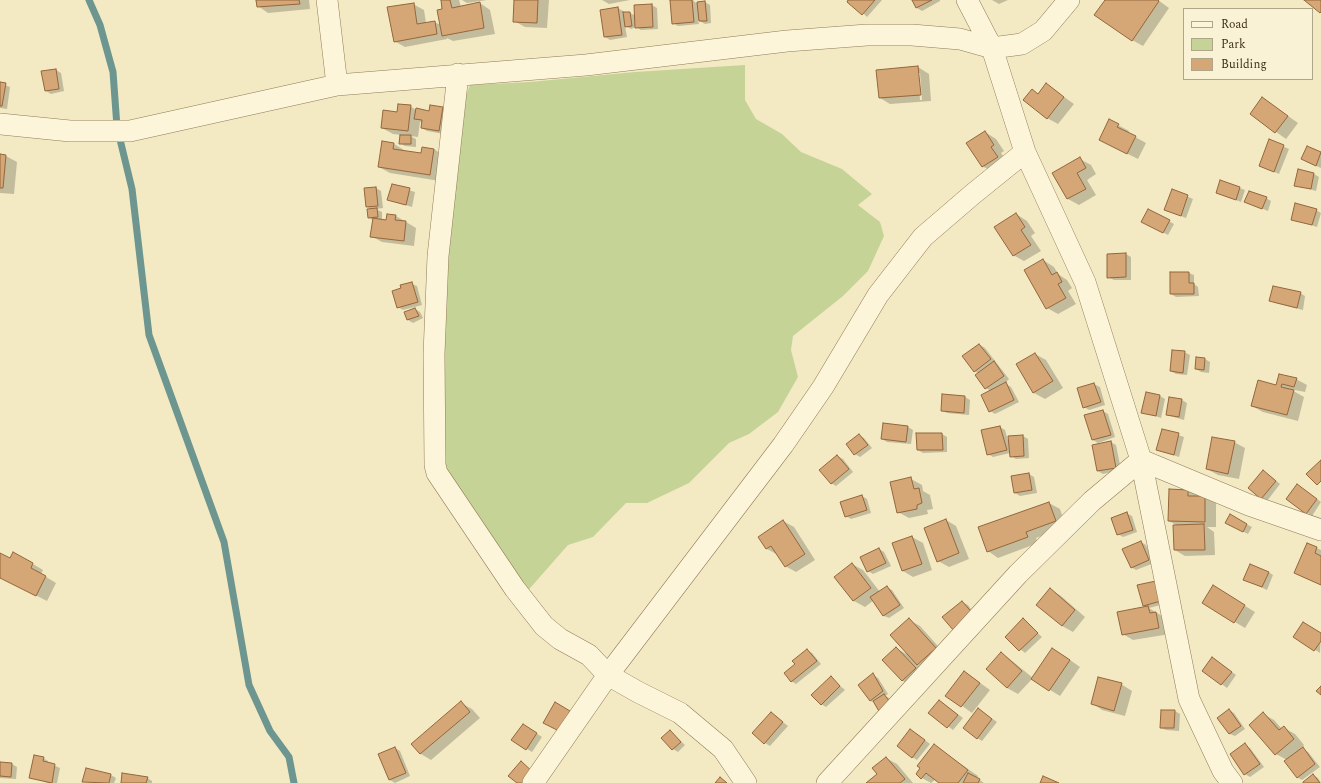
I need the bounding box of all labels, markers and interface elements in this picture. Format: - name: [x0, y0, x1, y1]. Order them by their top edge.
- legend: [1183, 8, 1313, 80]
- text: Road: [1221, 15, 1248, 34]
- text: Park: [1221, 35, 1246, 54]
- text: Building: [1221, 55, 1267, 74]

